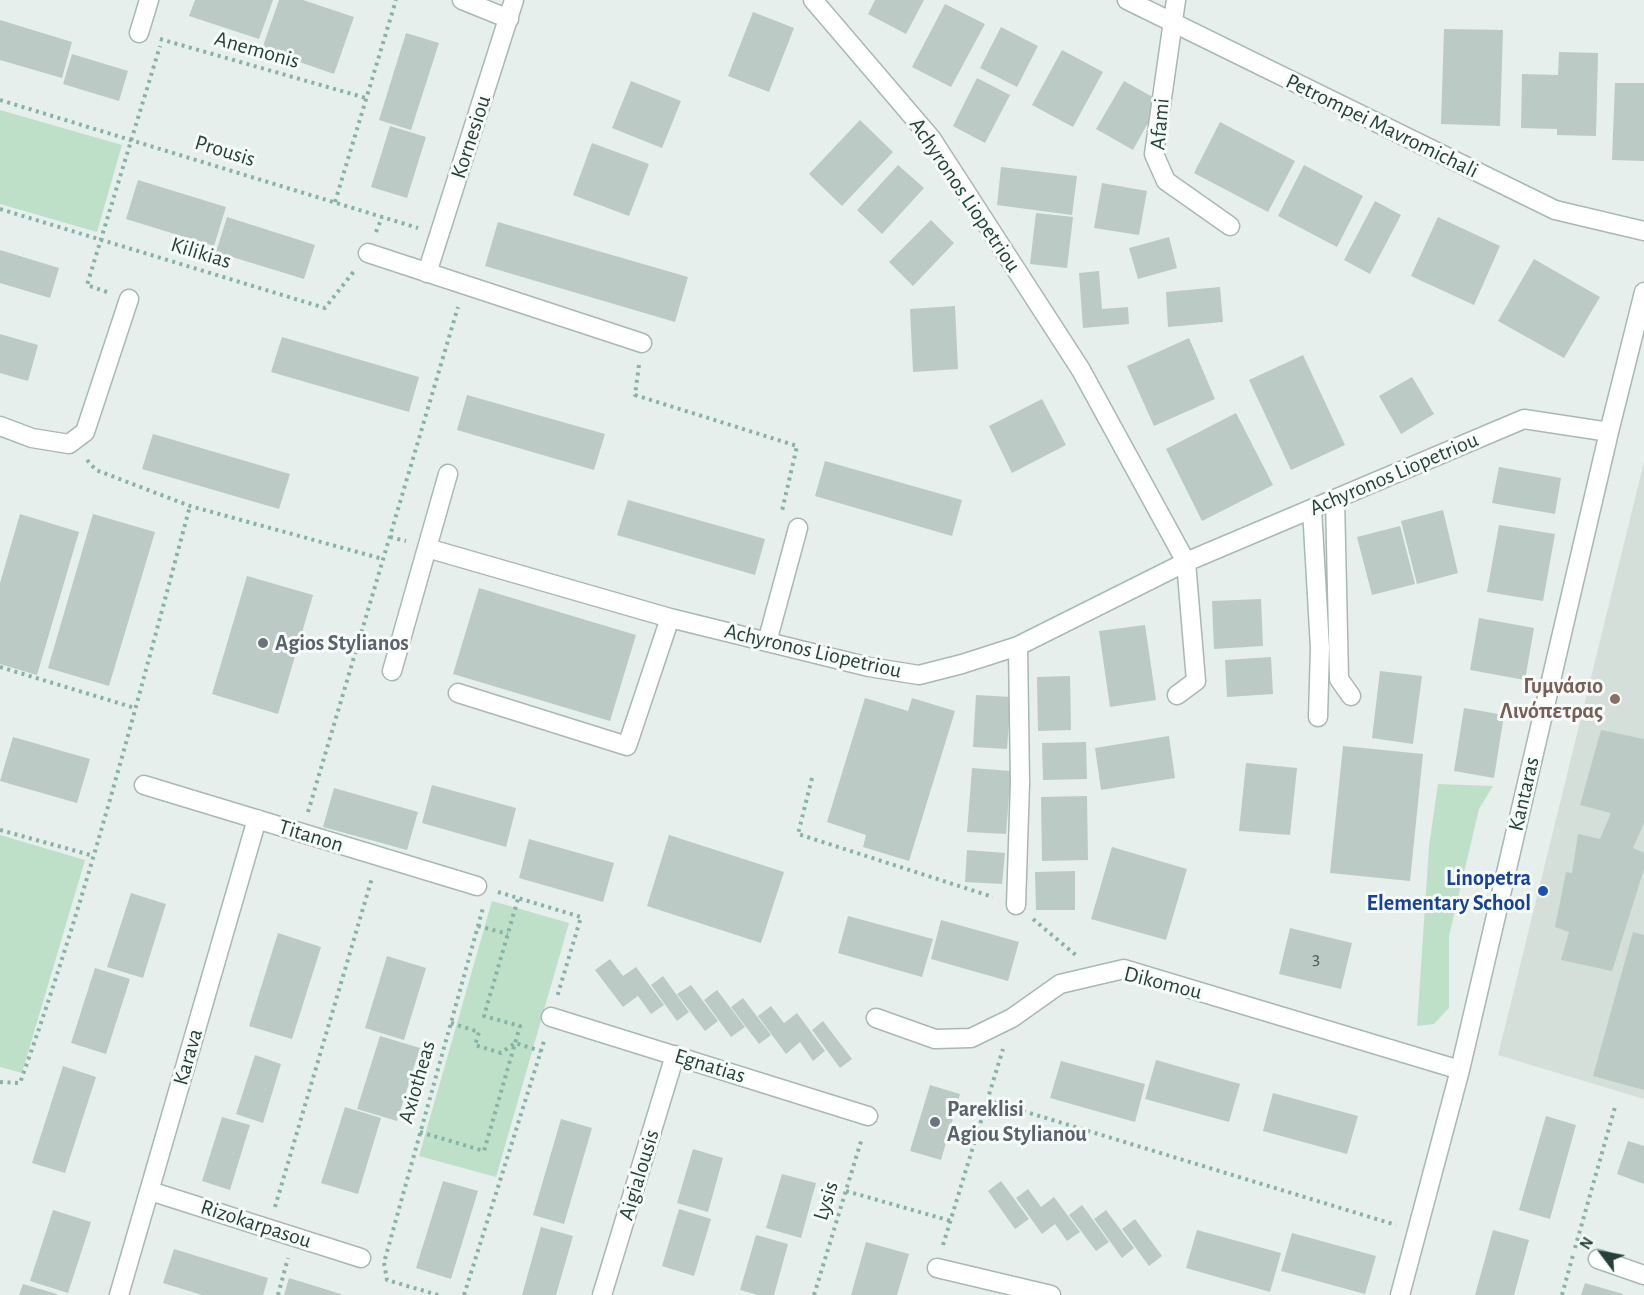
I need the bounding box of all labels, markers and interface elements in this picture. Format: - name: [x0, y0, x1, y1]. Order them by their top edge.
- street label: Anemonis: [212, 25, 302, 75]
- street label: Petrompei Mavromichali: [1281, 68, 1483, 184]
- street label: Kornesiou: [445, 92, 497, 182]
- street label: Afami: [1145, 97, 1175, 151]
- street label: Achyronos Liopetriou: [903, 113, 1027, 277]
- street label: Prousis: [192, 129, 258, 173]
- street label: Kilikias: [168, 231, 234, 275]
- street label: Achyronos Liopetriou: [1306, 427, 1482, 521]
- street label: Achyronos Liopetriou: [722, 618, 904, 684]
- place label: Agios Stylianos: [275, 630, 409, 656]
- marker: Agios Stylianos: [256, 636, 270, 650]
- place label: Γυμνάσιο Λινόπετρας: [1500, 673, 1603, 724]
- marker: Γυμνάσιο Λινόπετρας: [1608, 692, 1622, 706]
- street label: Kantaras: [1503, 754, 1545, 834]
- street label: Titanon: [275, 814, 347, 858]
- place label: Linopetra Elementary School: [1367, 865, 1531, 916]
- marker: Linopetra Elementary School: [1536, 884, 1550, 898]
- house number: 3: [1312, 946, 1320, 970]
- street label: Dikomou: [1121, 961, 1205, 1005]
- street label: Karava: [167, 1026, 209, 1088]
- street label: Axiotheas: [393, 1037, 441, 1127]
- street label: Egnatias: [671, 1043, 749, 1089]
- place label: Pareklisi Agiou Stylianou: [947, 1096, 1087, 1148]
- marker: Pareklisi Agiou Stylianou: [928, 1115, 942, 1129]
- street label: Aigialousis: [613, 1127, 665, 1223]
- street label: Lysis: [808, 1178, 844, 1224]
- street label: Rizokarpasou: [197, 1194, 315, 1254]
- north arrow: [1572, 1223, 1632, 1283]
- text: N: [1577, 1235, 1596, 1252]

